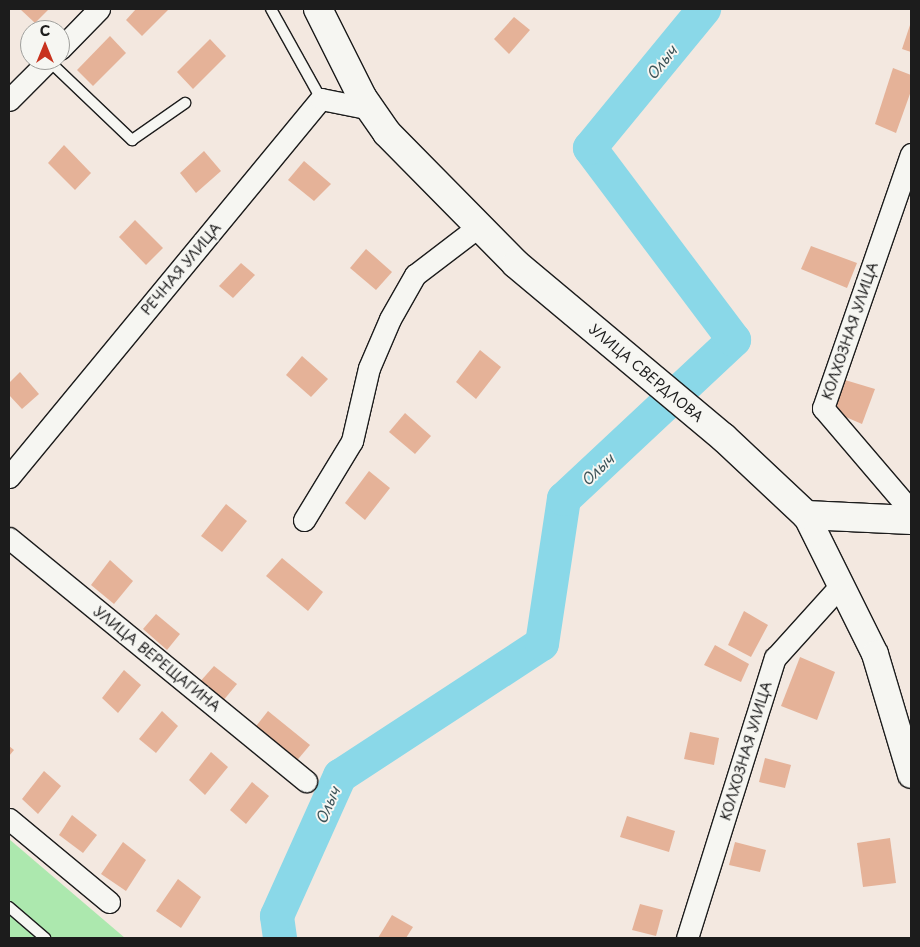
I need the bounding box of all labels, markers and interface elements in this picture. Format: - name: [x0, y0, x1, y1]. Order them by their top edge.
- north arrow: [20, 20, 70, 70]
- text: С: [40, 20, 50, 41]
- water label: Олыч: [642, 41, 680, 83]
- street label: РЕЧНАЯ УЛИЦА: [138, 220, 224, 318]
- street label: КОЛХОЗНАЯ УЛИЦА: [819, 260, 881, 402]
- street label: УЛИЦА СВЕРДЛОВА: [585, 320, 707, 426]
- water label: Олыч: [577, 449, 617, 489]
- street label: УЛИЦА ВЕРЕЩАГИНА: [90, 603, 224, 715]
- street label: КОЛХОЗНАЯ УЛИЦА: [717, 679, 775, 823]
- water label: Олыч: [311, 784, 343, 826]

